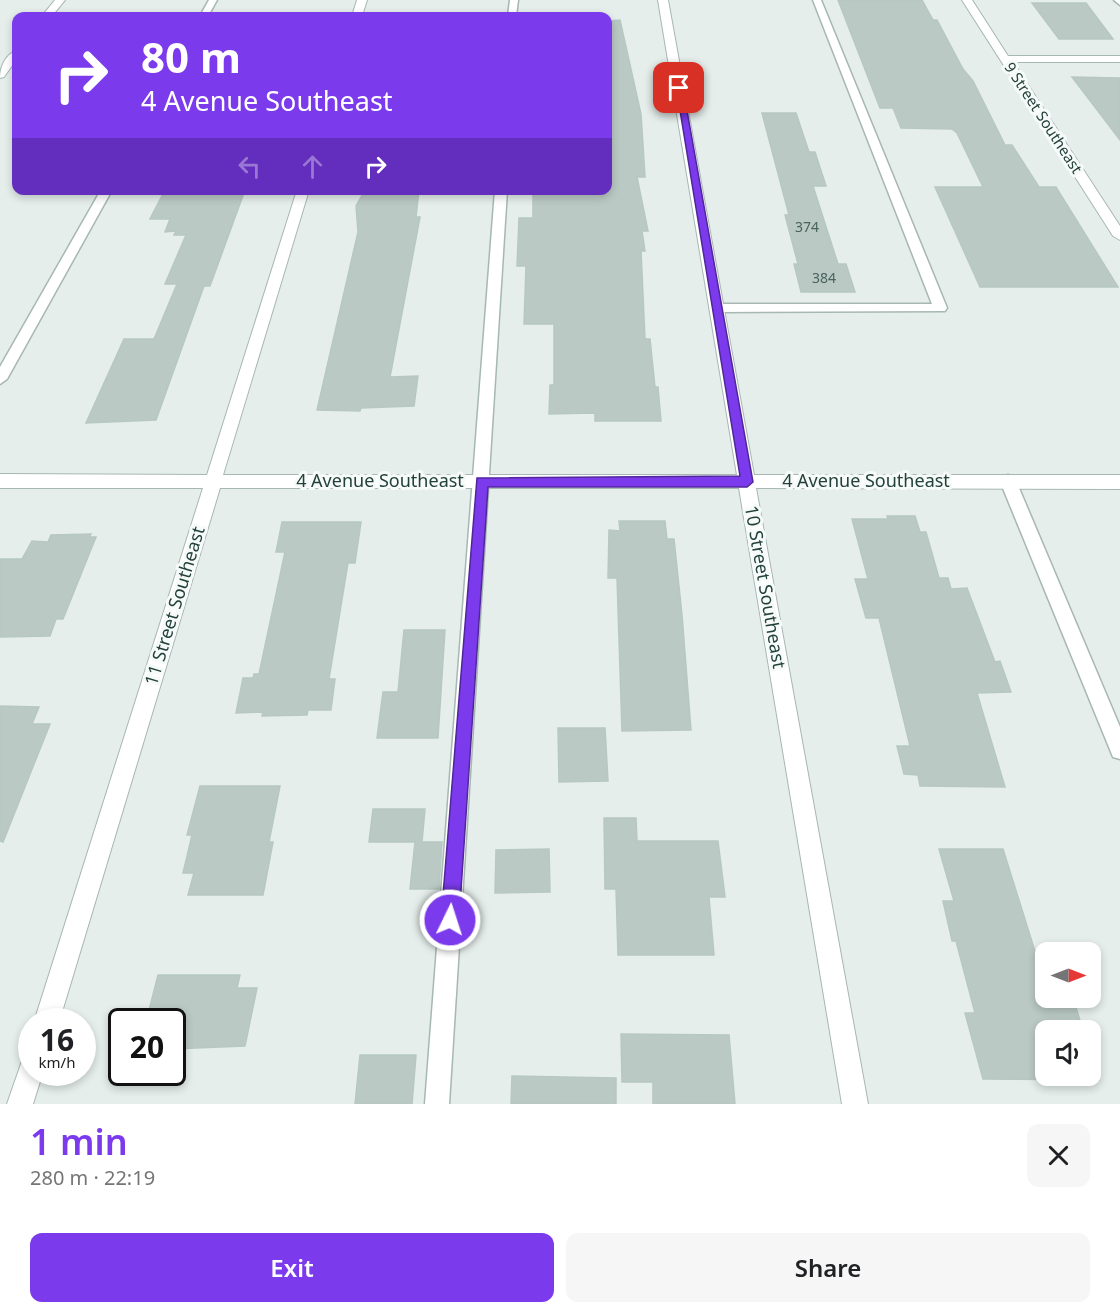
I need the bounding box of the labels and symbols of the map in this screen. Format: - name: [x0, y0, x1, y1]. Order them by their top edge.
- street label: 9 Street Southeast: [1000, 58, 1088, 177]
- pin: [653, 62, 704, 113]
- house number: 374: [795, 217, 819, 236]
- house number: 384: [812, 268, 836, 287]
- street label: 4 Avenue Southeast: [296, 468, 464, 492]
- street label: 4 Avenue Southeast: [782, 468, 950, 492]
- street label: 10 Street Southeast: [740, 503, 792, 671]
- street label: 11 Street Southeast: [138, 523, 210, 688]
- position arrow: [418, 888, 482, 952]
- north arrow: [1035, 942, 1101, 1008]
- speed limit sign: 20: [108, 1008, 186, 1086]

